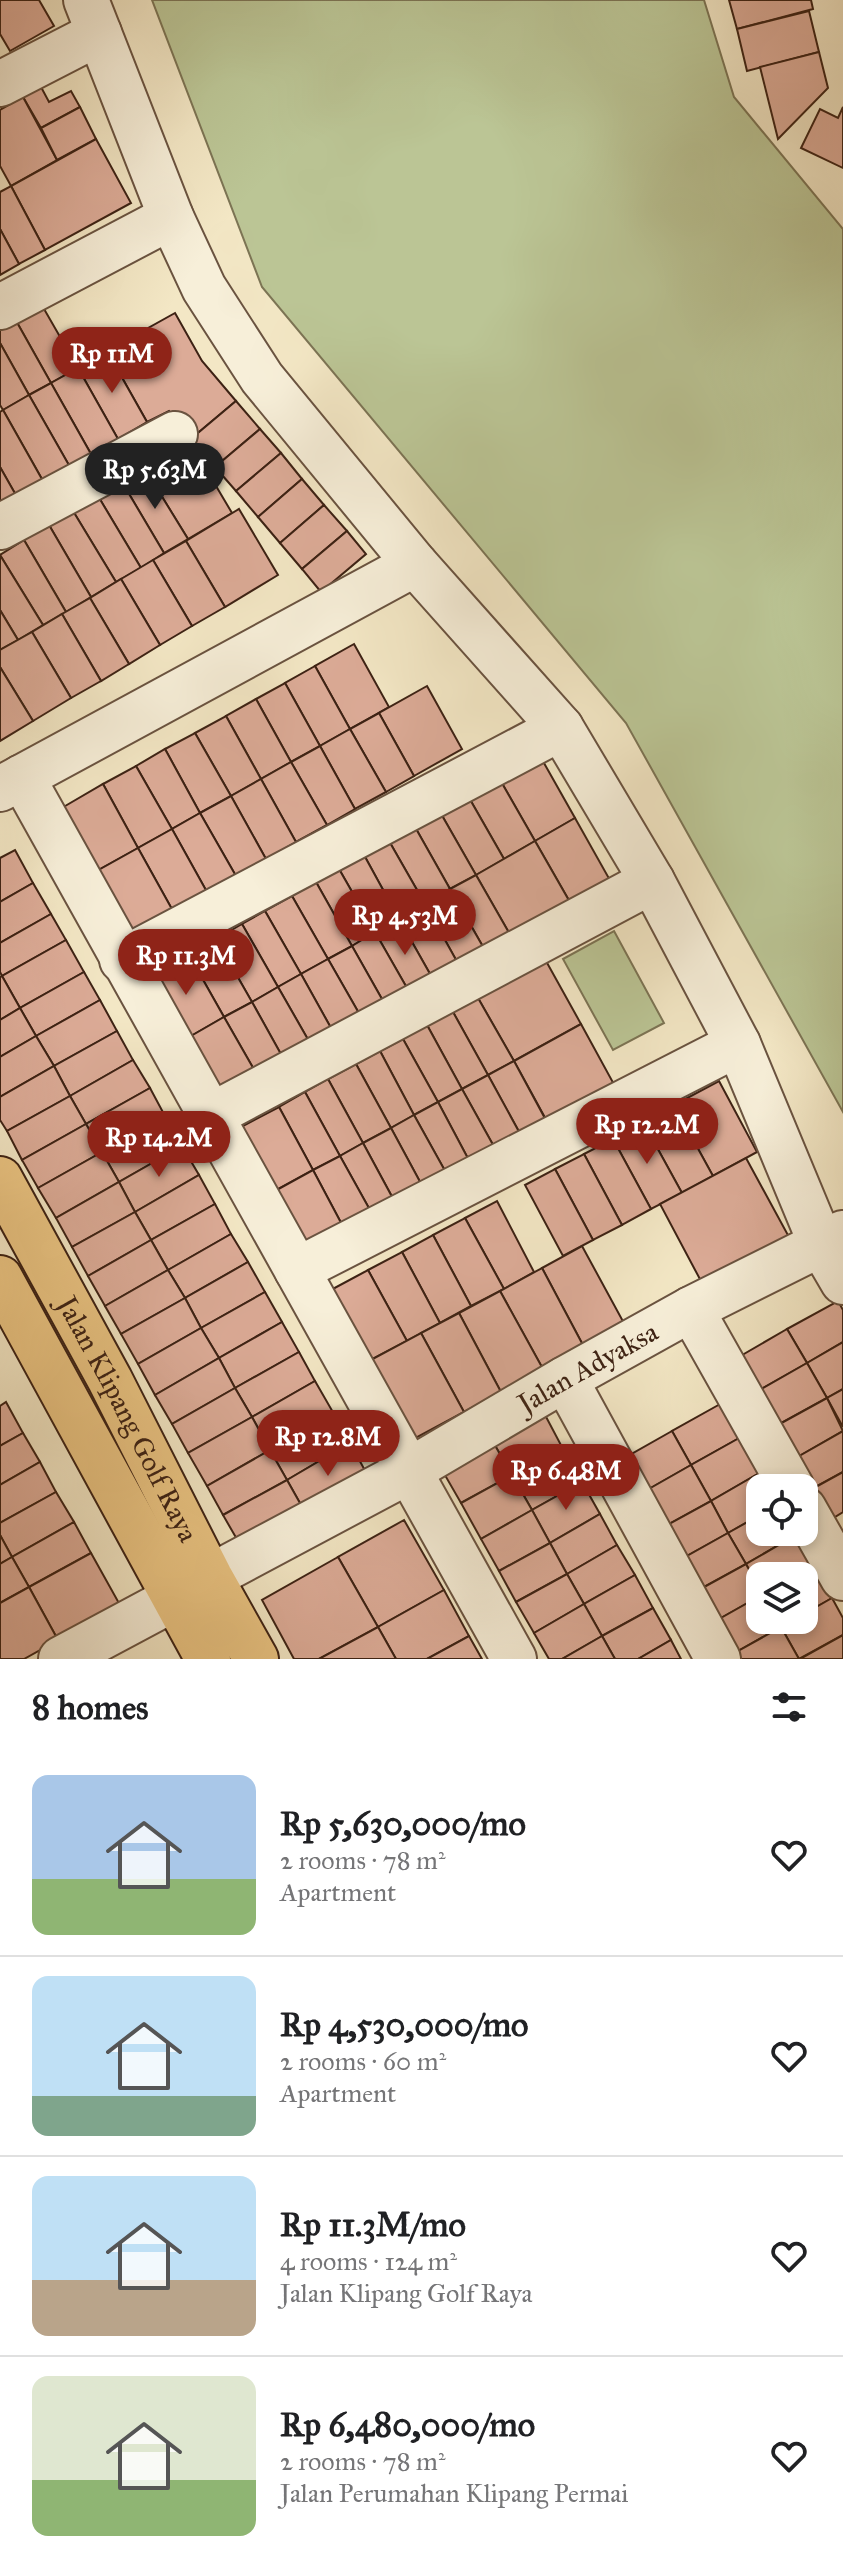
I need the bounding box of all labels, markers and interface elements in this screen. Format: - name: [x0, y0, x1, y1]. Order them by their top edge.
- pin: Rp 11M: [47, 327, 177, 395]
- text: Rp 11M: [70, 337, 154, 369]
- pin: Rp 5.63M: [72, 443, 238, 511]
- text: Rp 5.63M: [103, 453, 207, 485]
- pin: Rp 4.53M: [322, 889, 488, 957]
- text: Rp 4.53M: [352, 899, 458, 931]
- pin: Rp 11.3M: [103, 929, 269, 997]
- text: Rp 11.3M: [136, 939, 236, 971]
- pin: Rp 12.2M: [564, 1098, 730, 1166]
- text: Rp 12.2M: [594, 1108, 700, 1140]
- pin: Rp 14.2M: [76, 1111, 242, 1179]
- text: Rp 14.2M: [105, 1121, 213, 1153]
- street label: Jalan Klipang Golf Raya: [48, 1287, 206, 1548]
- street label: Jalan Adyaksa: [509, 1314, 664, 1423]
- pin: Rp 12.8M: [245, 1410, 411, 1478]
- text: Rp 12.8M: [275, 1420, 381, 1452]
- pin: Rp 6.48M: [483, 1444, 649, 1512]
- text: Rp 6.48M: [511, 1454, 622, 1486]
- map controls: [746, 1474, 818, 1634]
- button: locate: [746, 1474, 818, 1546]
- button: layers: [746, 1562, 818, 1634]
- icon: filters: [767, 1685, 811, 1729]
- text: 8 homes: [32, 1687, 148, 1728]
- text: Rp 5,630,000/mo: [280, 1803, 526, 1844]
- icon: home: [96, 1807, 192, 1903]
- icon: heart: [767, 1833, 811, 1877]
- text: 2 rooms · 78 m²: [280, 1844, 445, 1876]
- text: Apartment: [280, 1876, 396, 1908]
- text: Rp 4,530,000/mo: [280, 2004, 529, 2045]
- icon: home: [96, 2008, 192, 2104]
- icon: heart: [767, 2034, 811, 2078]
- text: 2 rooms · 60 m²: [280, 2045, 446, 2077]
- text: Apartment: [280, 2077, 396, 2109]
- text: Rp 11.3M/mo: [280, 2204, 466, 2245]
- icon: home: [96, 2208, 192, 2304]
- icon: heart: [767, 2234, 811, 2278]
- text: 4 rooms · 124 m²: [280, 2245, 457, 2277]
- text: Jalan Klipang Golf Raya: [280, 2277, 533, 2309]
- text: Rp 6,480,000/mo: [280, 2404, 535, 2445]
- icon: home: [96, 2408, 192, 2504]
- icon: heart: [767, 2434, 811, 2478]
- text: 2 rooms · 78 m²: [280, 2445, 445, 2477]
- text: Jalan Perumahan Klipang Permai: [280, 2477, 629, 2509]

